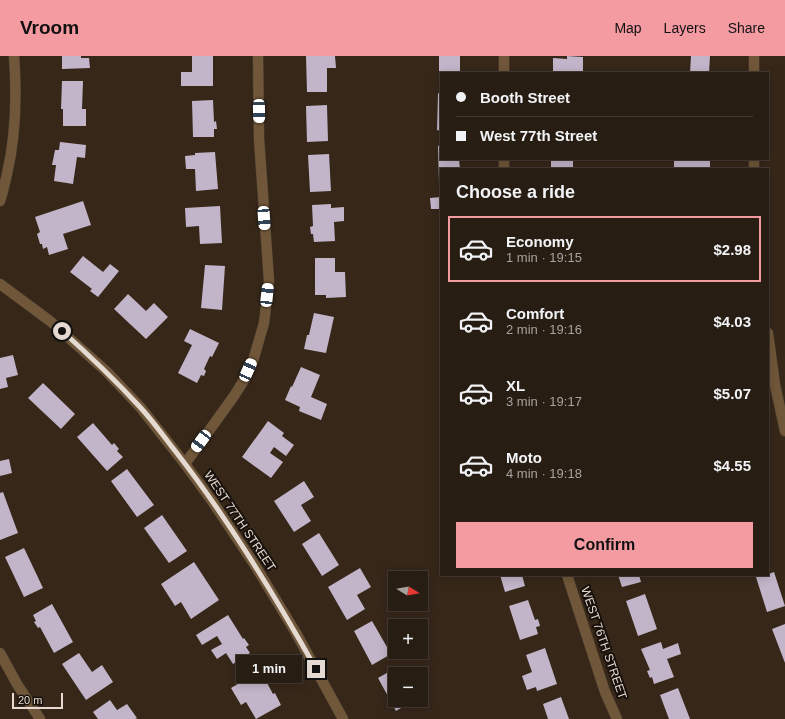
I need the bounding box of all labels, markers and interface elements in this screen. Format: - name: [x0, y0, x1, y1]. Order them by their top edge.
- text: Vroom: [20, 17, 79, 38]
- text: Map: [614, 20, 642, 36]
- text: Layers: [664, 20, 706, 36]
- text: Share: [728, 20, 765, 36]
- text: Booth Street: [480, 89, 570, 106]
- car: [253, 99, 265, 123]
- text: West 77th Street: [480, 127, 597, 144]
- text: Choose a ride: [456, 182, 575, 202]
- car: [257, 206, 271, 230]
- icon: car: [458, 231, 494, 267]
- text: Economy: [506, 233, 574, 250]
- text: $2.98: [713, 241, 751, 258]
- text: 1 min · 19:15: [506, 250, 582, 265]
- car: [260, 282, 274, 308]
- icon: car: [458, 303, 494, 339]
- text: Comfort: [506, 305, 564, 322]
- text: $4.03: [713, 313, 751, 330]
- route start: [53, 322, 71, 340]
- text: 2 min · 19:16: [506, 322, 582, 337]
- car: [238, 357, 258, 383]
- icon: car: [458, 375, 494, 411]
- text: XL: [506, 377, 525, 394]
- text: $5.07: [713, 385, 751, 402]
- text: 3 min · 19:17: [506, 394, 582, 409]
- car: [189, 428, 213, 454]
- icon: car: [458, 447, 494, 483]
- text: Moto: [506, 449, 542, 466]
- text: $4.55: [713, 457, 751, 474]
- text: 4 min · 19:18: [506, 466, 582, 481]
- street label: WEST 77TH STREET: [201, 468, 279, 574]
- button: Confirm: [456, 522, 753, 568]
- north arrow: [388, 571, 428, 611]
- map controls: [388, 571, 428, 707]
- street label: WEST 76TH STREET: [578, 585, 630, 702]
- button: +: [388, 619, 428, 659]
- callout: 1 min: [236, 655, 302, 683]
- route end: [307, 660, 325, 678]
- text: 1 min: [252, 661, 286, 676]
- button: −: [388, 667, 428, 707]
- scale bar: [12, 691, 63, 710]
- text: 20 m: [18, 694, 42, 706]

